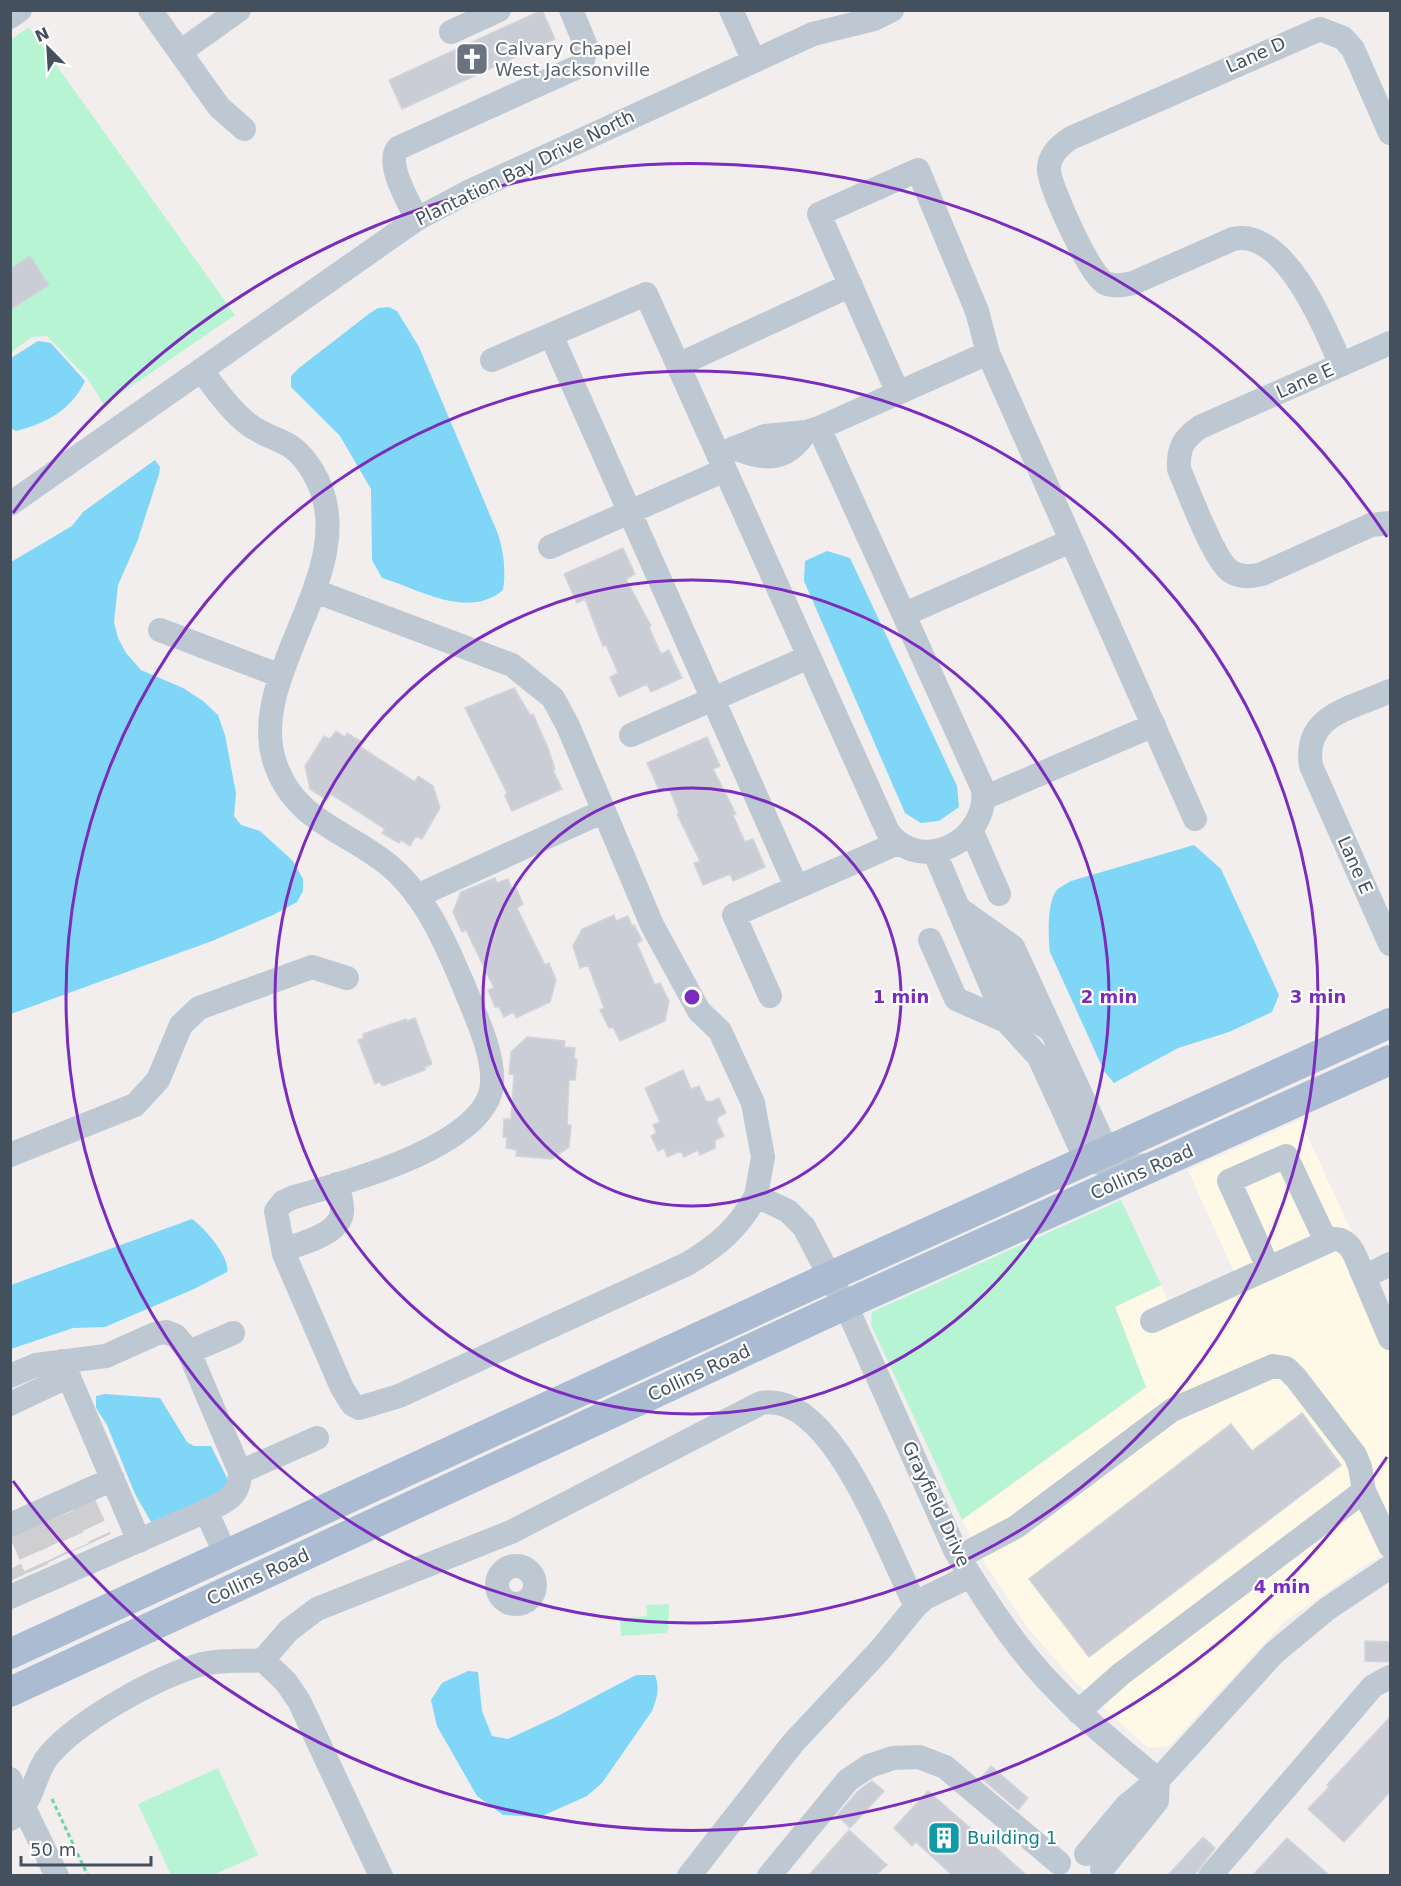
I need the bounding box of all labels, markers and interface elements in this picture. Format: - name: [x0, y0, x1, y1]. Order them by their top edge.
- north arrow: [18, 18, 78, 78]
- text: N: [32, 23, 52, 46]
- street label: Lane D: [1223, 32, 1289, 77]
- place label: Calvary Chapel West Jacksonville: [495, 38, 650, 80]
- church icon: Calvary Chapel West Jacksonville: [454, 41, 490, 77]
- street label: Plantation Bay Drive North: [412, 105, 637, 230]
- street label: Lane E: [1273, 359, 1337, 402]
- street label: Lane E: [1334, 833, 1377, 897]
- text: 1 min: [873, 986, 929, 1007]
- text: 2 min: [1081, 986, 1137, 1007]
- text: 3 min: [1290, 986, 1346, 1007]
- centre of rings: [682, 987, 702, 1007]
- street label: Collins Road: [1087, 1140, 1196, 1204]
- street label: Collins Road: [644, 1340, 753, 1405]
- street label: Grayfield Drive: [898, 1438, 975, 1570]
- street label: Collins Road: [203, 1544, 312, 1609]
- text: 4 min: [1254, 1576, 1310, 1597]
- building icon: Building 1: [926, 1820, 962, 1856]
- place label: Building 1: [967, 1827, 1057, 1848]
- scale bar: [21, 1829, 152, 1867]
- text: 50 m: [30, 1839, 76, 1860]

